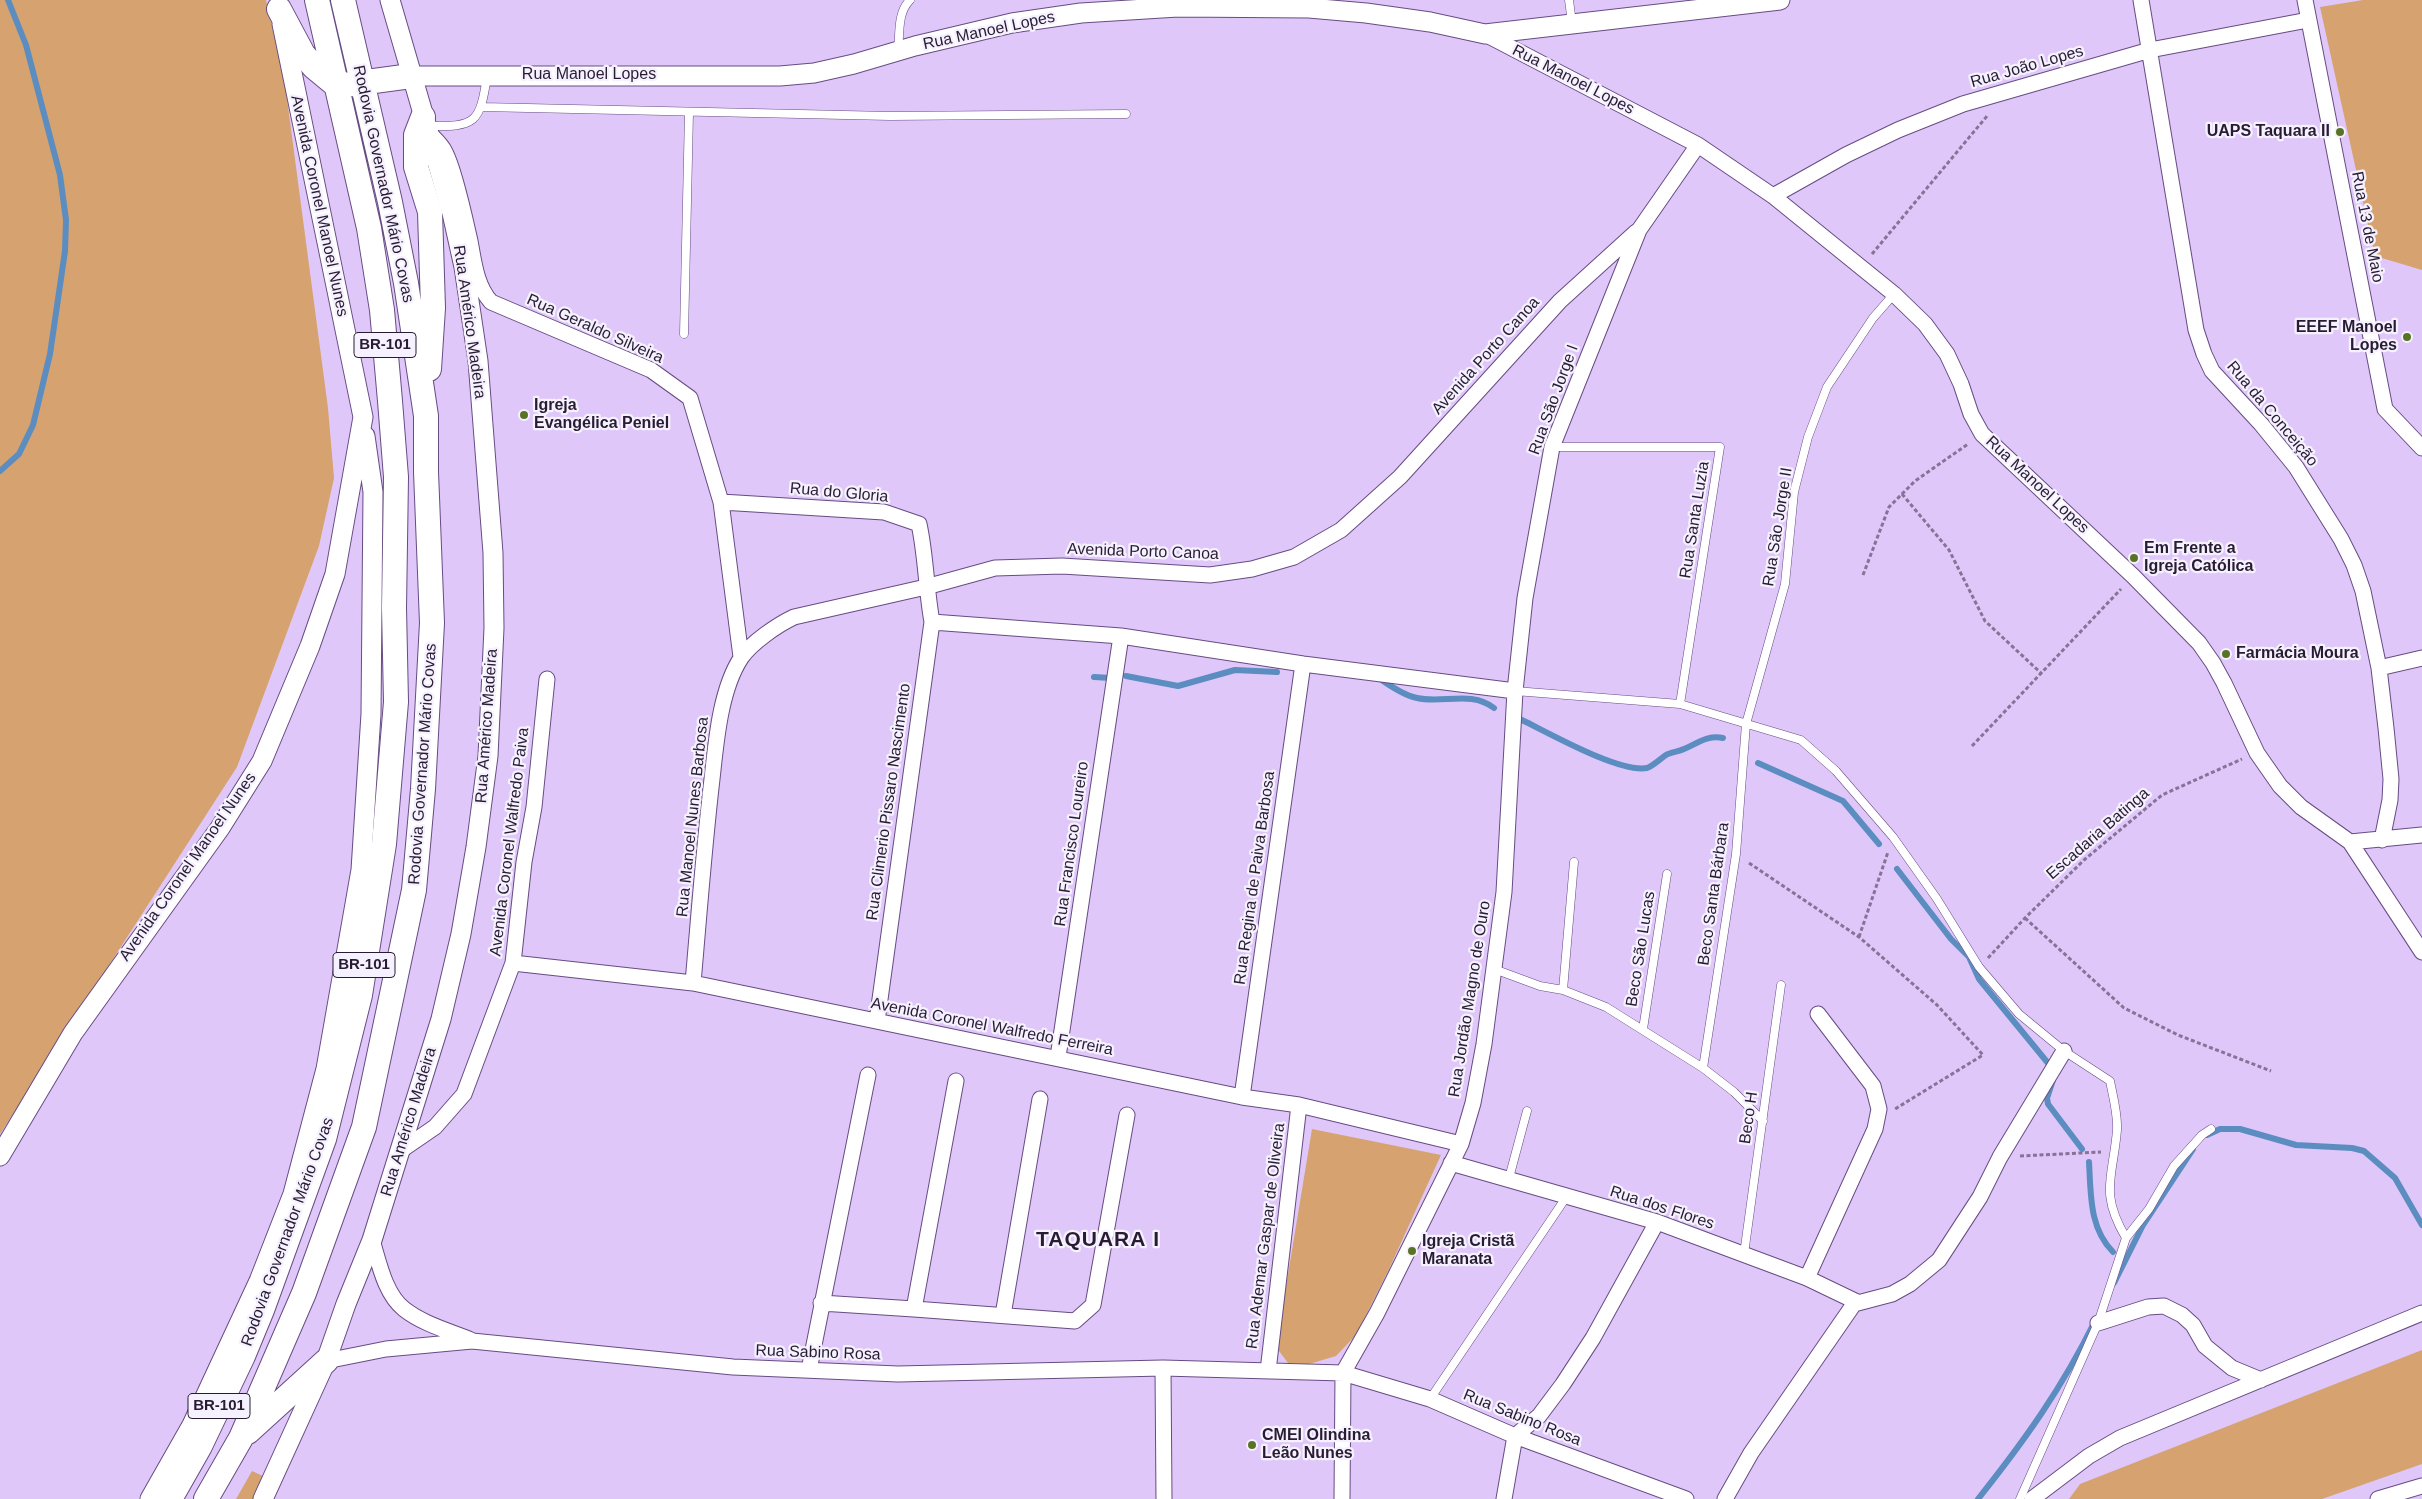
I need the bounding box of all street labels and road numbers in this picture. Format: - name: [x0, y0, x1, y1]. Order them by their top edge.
- street label: Rua Manoel Lopes: [921, 8, 1057, 54]
- street label: Rua Manoel Lopes: [1509, 41, 1637, 119]
- street label: Rua João Lopes: [1968, 42, 2086, 92]
- street label: Rodovia Governador Mário Covas: [348, 64, 418, 304]
- street label: Rua Manoel Lopes: [522, 65, 656, 85]
- street label: Avenida Coronel Manoel Nunes: [286, 94, 352, 318]
- street label: Rua 13 de Maio: [2347, 170, 2387, 284]
- street label: Rua Américo Madeira: [449, 244, 489, 400]
- street label: Rua Geraldo Silveira: [524, 290, 666, 368]
- street label: Avenida Porto Canoa: [1428, 293, 1544, 419]
- road number: BR-101: [354, 332, 416, 358]
- street label: Rua São Jorge I: [1525, 342, 1583, 458]
- street label: Rua da Conceição: [2222, 357, 2322, 471]
- street label: Rua Manoel Lopes: [1981, 432, 2093, 538]
- street label: Rua Santa Luzia: [1676, 460, 1714, 580]
- street label: Rua São Jorge II: [1759, 466, 1797, 588]
- street label: Rua do Gloria: [789, 479, 889, 507]
- street label: Avenida Porto Canoa: [1067, 540, 1219, 564]
- street label: Rodovia Governador Mário Covas: [405, 643, 441, 885]
- street label: Rua Américo Madeira: [472, 648, 502, 804]
- street label: Rua Climerio Pissaro Nascimento: [863, 682, 915, 922]
- street label: Rua Manoel Nunes Barbosa: [673, 716, 713, 918]
- street label: Avenida Coronel Walfredo Paiva: [486, 727, 534, 957]
- street label: Rua Francisco Loureiro: [1051, 760, 1093, 928]
- street label: Avenida Coronel Manoel Nunes: [115, 769, 261, 965]
- street label: Rua Regina de Paiva Barbosa: [1231, 770, 1279, 986]
- street label: Escadaria Batinga: [2043, 784, 2153, 884]
- street label: Beco Santa Bárbara: [1694, 821, 1734, 967]
- street label: Beco São Lucas: [1622, 890, 1660, 1008]
- street label: Rua Jordão Magno de Ouro: [1445, 900, 1495, 1098]
- road number: BR-101: [333, 952, 395, 978]
- street label: Avenida Coronel Walfredo Ferreira: [869, 994, 1115, 1060]
- street label: Rua Américo Madeira: [377, 1045, 441, 1199]
- street label: Beco H: [1736, 1091, 1762, 1145]
- street label: Rodovia Governador Mário Covas: [238, 1115, 338, 1349]
- street label: Rua Ademar Gaspar de Oliveira: [1243, 1122, 1289, 1350]
- street label: Rua dos Flores: [1607, 1182, 1717, 1234]
- street label: Rua Sabino Rosa: [755, 1341, 881, 1365]
- street label: Rua Sabino Rosa: [1460, 1386, 1584, 1450]
- road number: BR-101: [188, 1394, 250, 1418]

